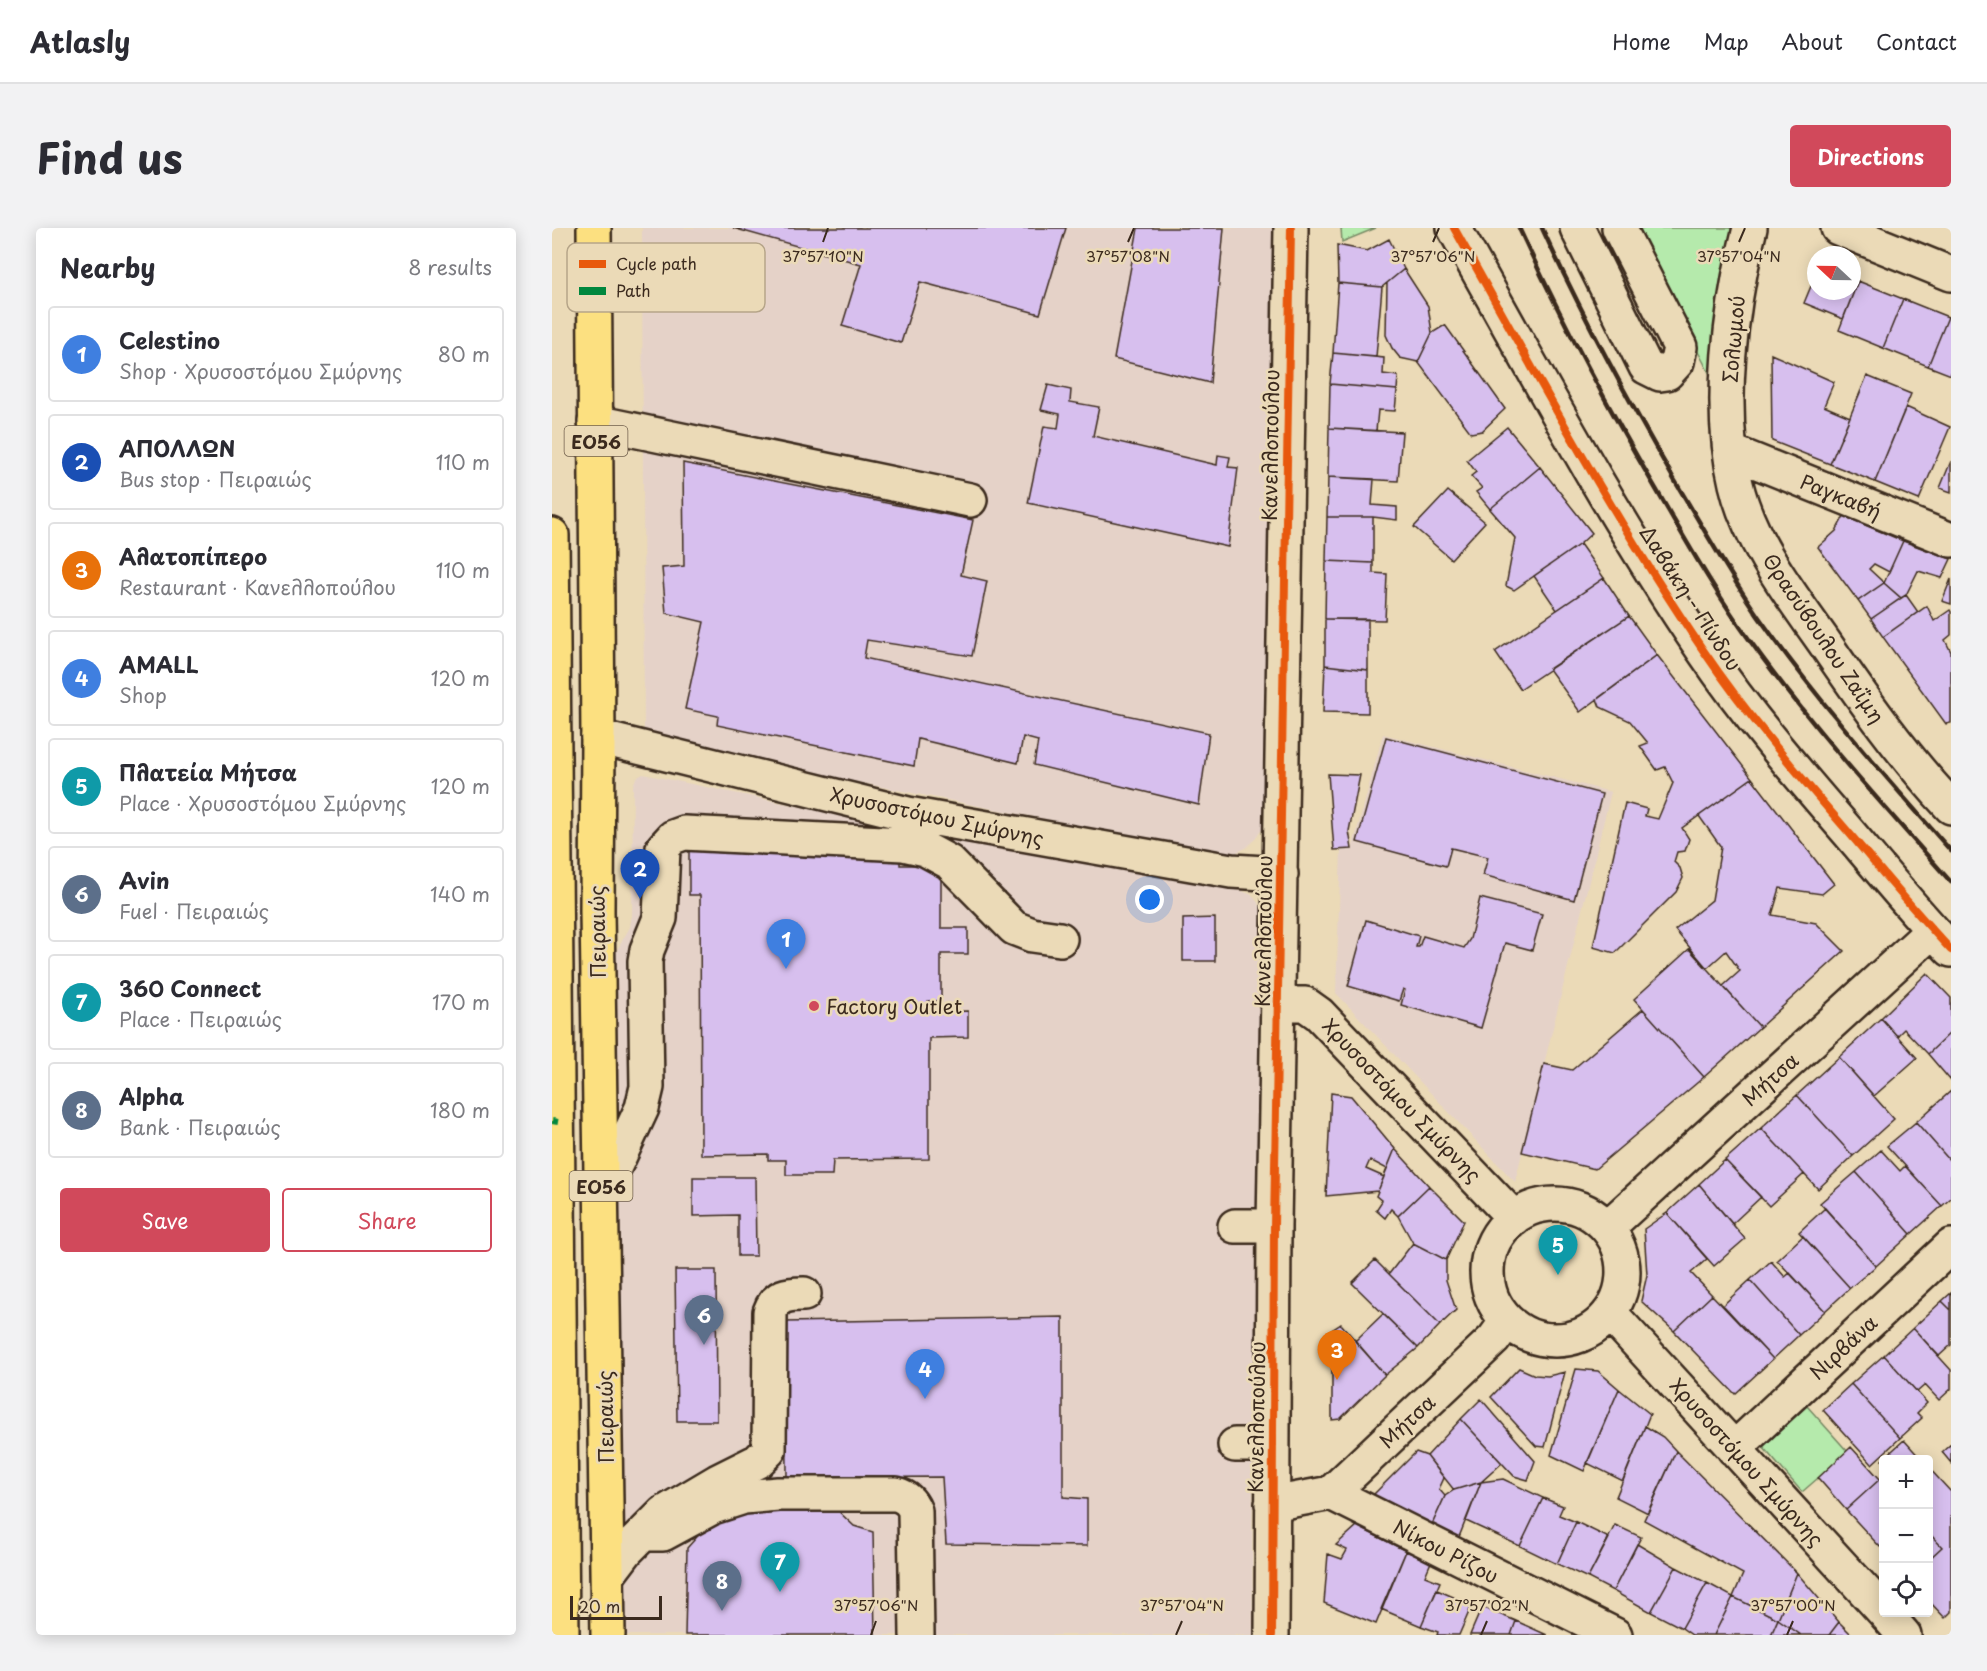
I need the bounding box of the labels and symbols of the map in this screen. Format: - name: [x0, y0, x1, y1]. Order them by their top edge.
- legend: [567, 243, 765, 312]
- text: 37°57'10"N: [782, 244, 864, 267]
- text: 37°57'08"N: [1086, 244, 1170, 267]
- text: 37°57'06"N: [1391, 244, 1475, 267]
- text: 37°57'04"N: [1697, 244, 1781, 267]
- north arrow: [1807, 246, 1861, 300]
- text: Cycle path: [616, 251, 697, 275]
- text: Path: [616, 278, 651, 302]
- street label: Σολωμού: [1714, 294, 1752, 384]
- street label: Κανελλοπούλου: [1254, 369, 1286, 521]
- road number: ΕΟ56: [564, 426, 628, 456]
- street label: Ραγκαβή: [1796, 466, 1886, 526]
- street label: Δαβάκη - Πίνδου: [1633, 520, 1749, 676]
- street label: Θρασύβουλου Ζαΐμη: [1756, 547, 1892, 729]
- street label: Χρυσοστόμου Σμύρνης: [827, 779, 1047, 853]
- pin: 2: [620, 850, 659, 899]
- street label: Κανελλοπούλου: [1247, 855, 1279, 1007]
- street label: Πειραιώς: [581, 885, 613, 979]
- your location: [1135, 885, 1164, 914]
- pin: 1: [766, 920, 806, 969]
- place label: Factory Outlet: [826, 991, 962, 1021]
- marker: Factory Outlet: [807, 999, 821, 1013]
- street label: Χρυσοστόμου Σμύρνης: [1316, 1011, 1488, 1189]
- street label: Μήτσα: [1735, 1045, 1805, 1113]
- road number: ΕΟ56: [569, 1171, 632, 1201]
- pin: 5: [1538, 1226, 1578, 1275]
- pin: 6: [684, 1296, 724, 1345]
- street label: Νιρβάνα: [1802, 1308, 1884, 1386]
- pin: 3: [1318, 1330, 1356, 1380]
- street label: Κανελλοπούλου: [1240, 1341, 1272, 1493]
- pin: 4: [906, 1350, 944, 1399]
- street label: Πειραιώς: [589, 1370, 621, 1464]
- street label: Χρυσοστόμου Σμύρνης: [1663, 1371, 1831, 1553]
- street label: Μήτσα: [1372, 1387, 1442, 1455]
- street label: Νίκου Ρίζου: [1388, 1512, 1504, 1590]
- pin: 7: [760, 1542, 800, 1592]
- pin: 8: [702, 1562, 742, 1611]
- scale bar: [570, 1593, 662, 1620]
- text: 37°57'06"N: [834, 1593, 918, 1616]
- text: 37°57'04"N: [1140, 1593, 1224, 1616]
- text: 37°57'02"N: [1445, 1593, 1529, 1616]
- text: 37°57'00"N: [1750, 1593, 1836, 1616]

